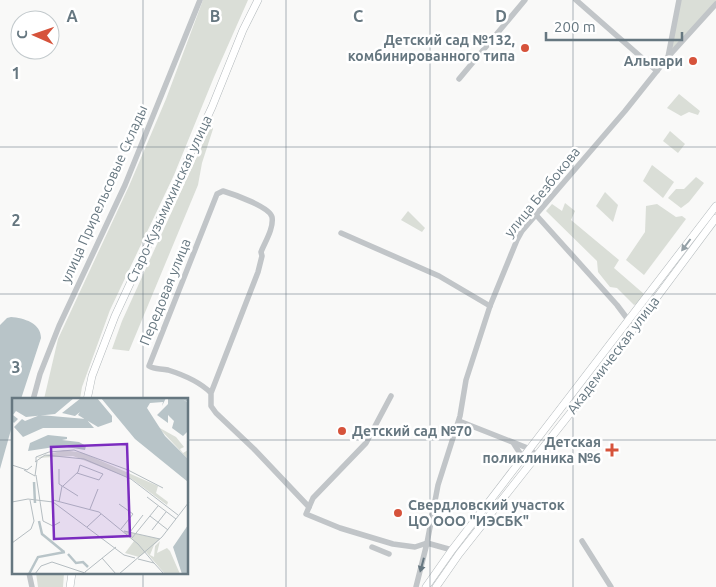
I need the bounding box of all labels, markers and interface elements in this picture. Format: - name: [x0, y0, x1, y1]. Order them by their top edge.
- text: A: [66, 7, 78, 25]
- text: B: [210, 7, 220, 25]
- text: C: [353, 7, 363, 25]
- text: D: [495, 7, 507, 25]
- north arrow: [10, 10, 60, 60]
- scale bar: [546, 10, 682, 42]
- text: 200 m: [554, 18, 596, 35]
- text: С: [14, 30, 30, 39]
- place label: Детский сад №132, комбинированного типа: [348, 32, 515, 64]
- marker: Детский сад №132, комбинированного типа: [519, 42, 531, 54]
- place label: Альпари: [624, 53, 683, 69]
- marker: Альпари: [687, 55, 699, 67]
- text: 1: [11, 64, 21, 82]
- street label: улица Прирельсовые Склады: [57, 103, 151, 285]
- street label: Старо-Кузьмихинская улица: [123, 113, 215, 285]
- street label: улица Безбокова: [501, 144, 583, 240]
- text: 2: [11, 211, 21, 229]
- street label: Передовая улица: [136, 236, 194, 348]
- one-way arrow: [681, 238, 692, 251]
- street label: Академическая улица: [564, 293, 662, 417]
- text: 3: [11, 358, 21, 376]
- inset map: [12, 398, 189, 574]
- place label: Детский сад №70: [352, 423, 472, 439]
- marker: Детский сад №70: [336, 425, 348, 437]
- place label: Детская поликлиника №6: [483, 434, 601, 466]
- marker: Детская поликлиника №6: [605, 443, 619, 457]
- place label: Свердловский участок ЦО ООО "ИЭСБК": [408, 497, 565, 529]
- marker: Свердловский участок ЦО ООО "ИЭСБК": [392, 507, 404, 519]
- one-way arrow: [417, 557, 425, 572]

